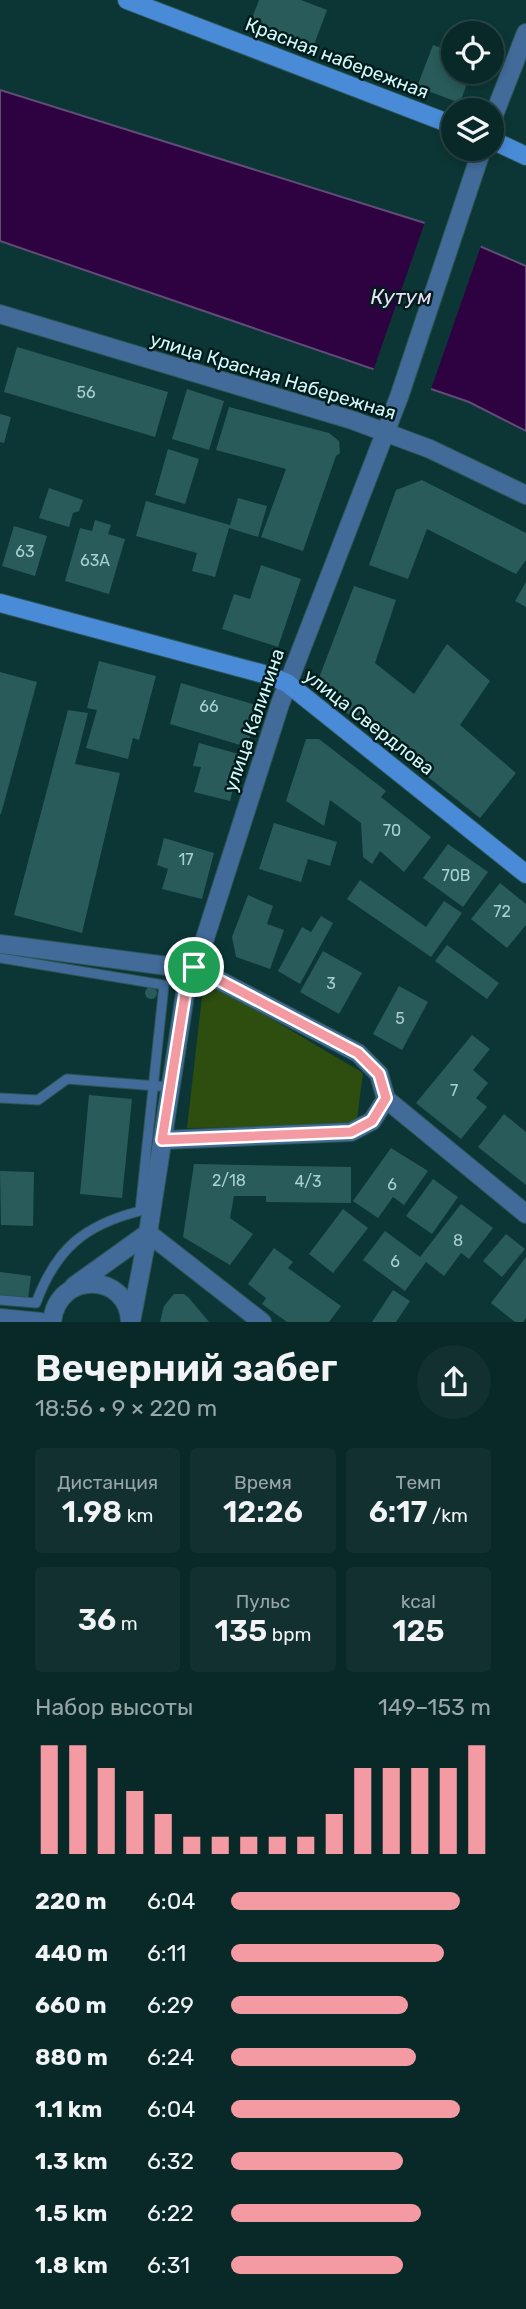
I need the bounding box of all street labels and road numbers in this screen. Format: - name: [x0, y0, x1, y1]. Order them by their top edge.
- street label: Красная набережная: [242, 12, 432, 104]
- street label: улица Красная Набережная: [147, 328, 399, 424]
- street label: улица Калинина: [219, 645, 289, 795]
- street label: улица Свердлова: [299, 664, 439, 780]

